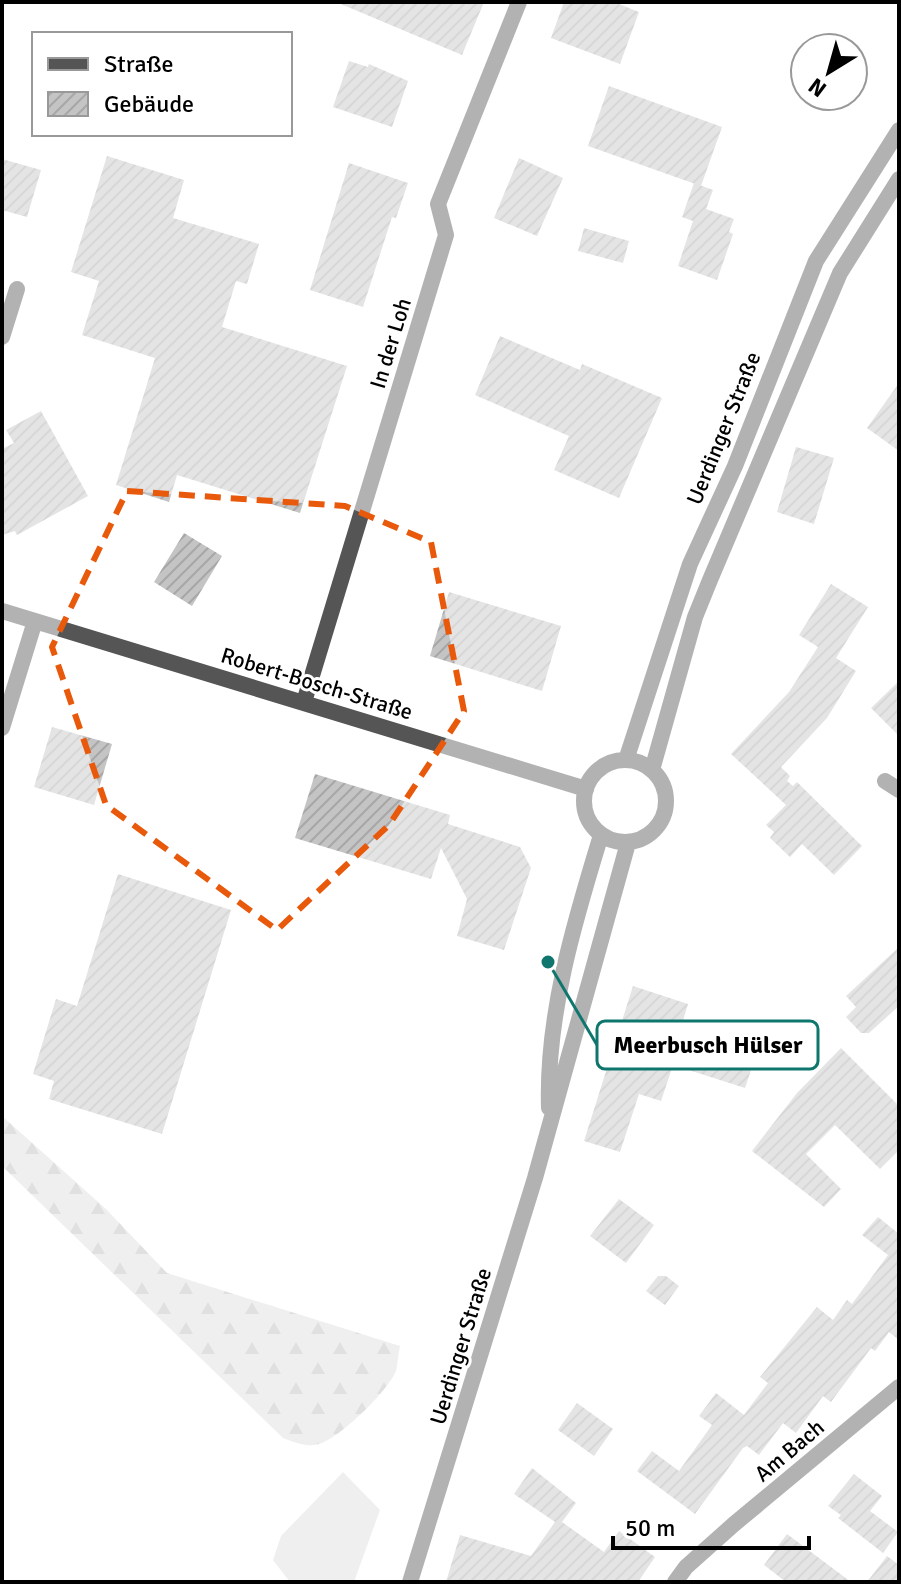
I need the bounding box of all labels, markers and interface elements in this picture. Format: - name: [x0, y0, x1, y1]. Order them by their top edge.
- legend: [32, 32, 292, 136]
- north arrow: [789, 32, 869, 112]
- text: Straße: [104, 49, 174, 79]
- text: N: [803, 72, 832, 103]
- text: Gebäude: [104, 89, 194, 119]
- street label: In der Loh: [364, 295, 417, 392]
- street label: Uerdinger Straße: [680, 348, 766, 509]
- street label: Robert-Bosch-Straße: [218, 641, 416, 726]
- callout: Meerbusch Hülser: [597, 1021, 818, 1069]
- text: Meerbusch Hülser: [614, 1030, 803, 1060]
- street label: Uerdinger Straße: [424, 1264, 497, 1428]
- street label: Am Bach: [749, 1414, 830, 1487]
- scale bar: [613, 1500, 809, 1550]
- text: 50 m: [625, 1513, 675, 1543]

